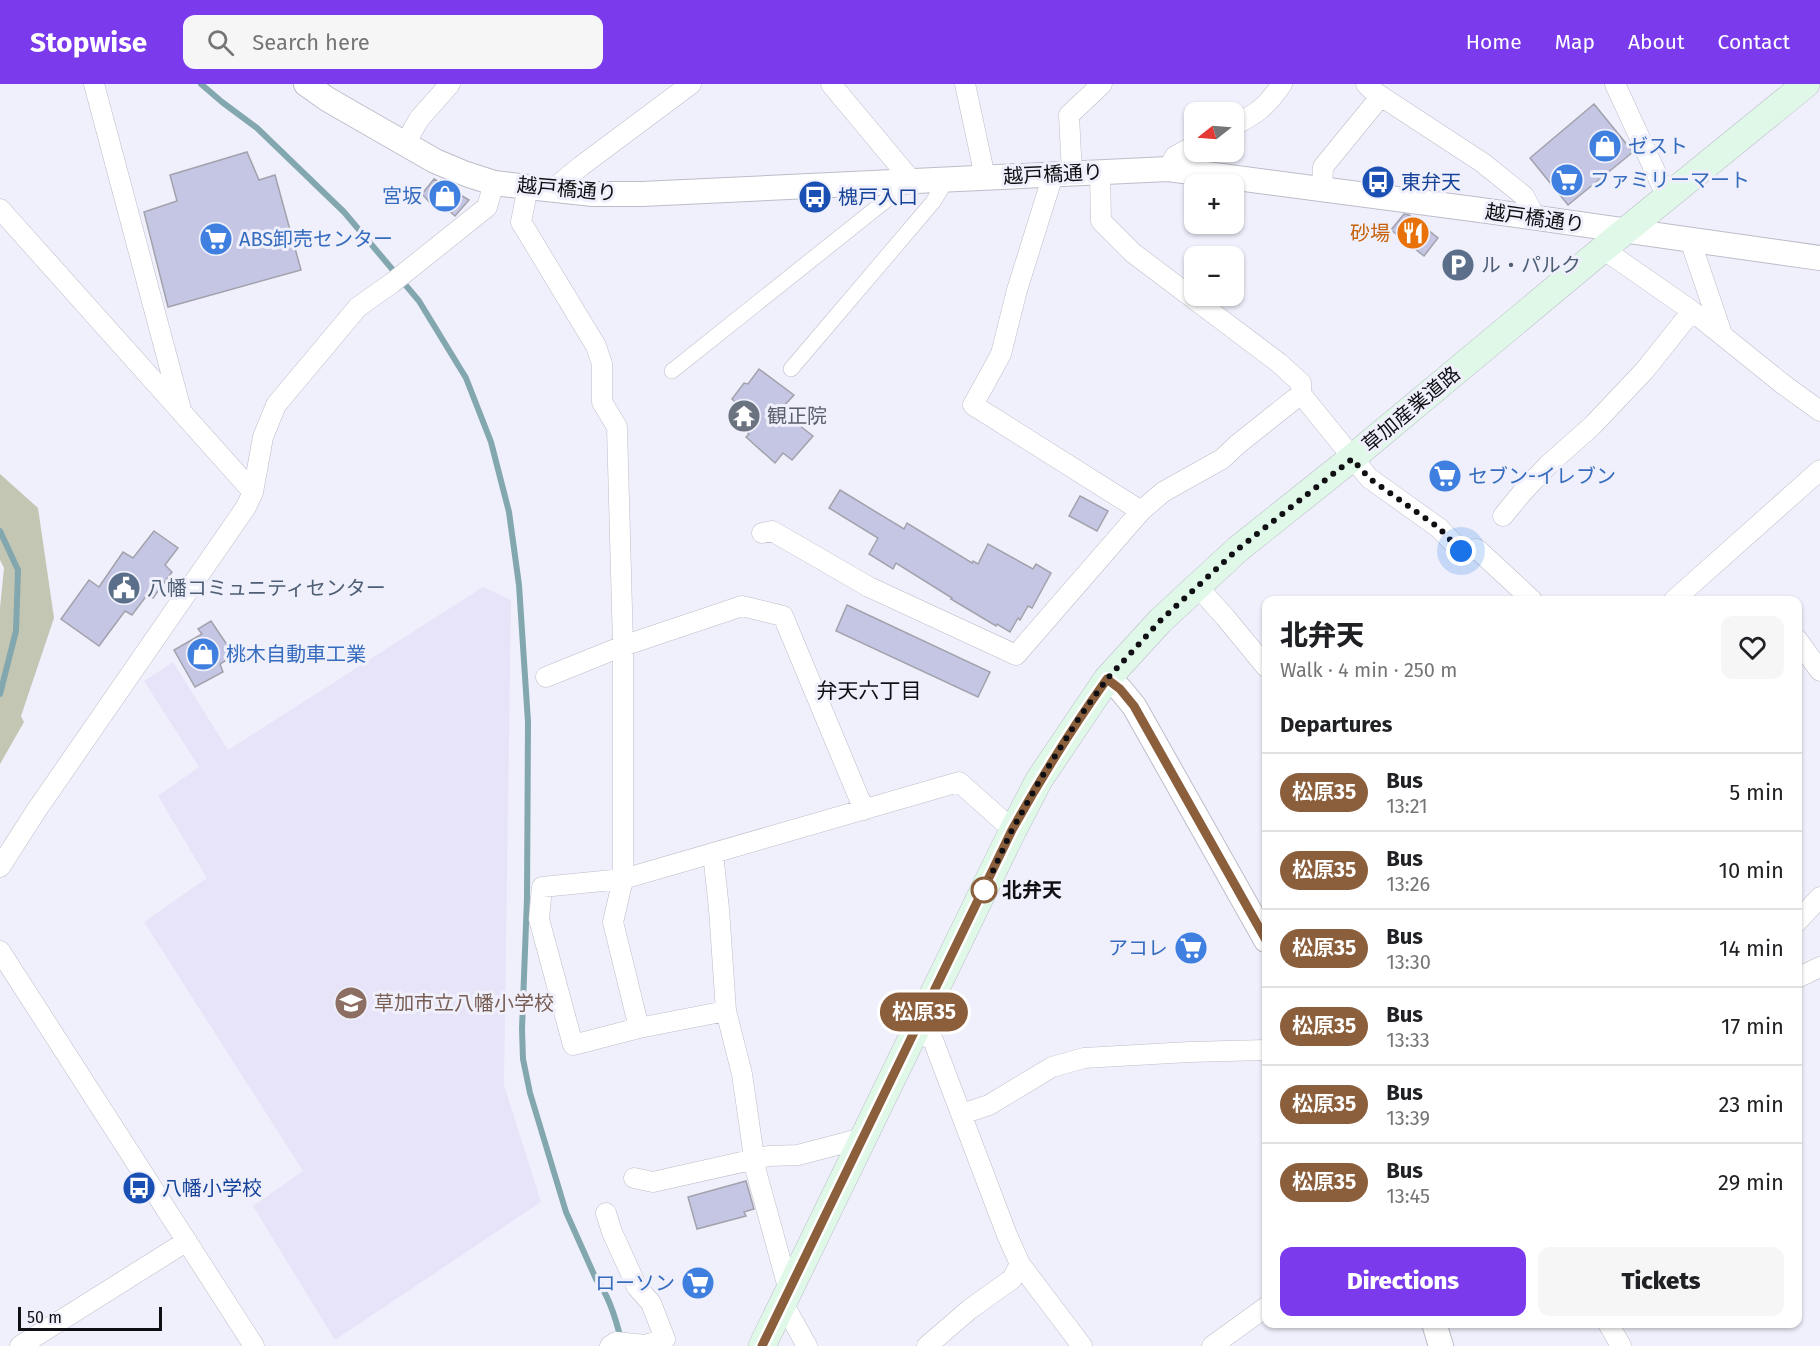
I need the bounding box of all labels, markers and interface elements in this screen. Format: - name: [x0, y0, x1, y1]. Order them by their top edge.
- search box: [183, 15, 603, 69]
- text: Stopwise: [30, 26, 147, 59]
- icon: search: [204, 26, 237, 59]
- text: Search here: [252, 29, 370, 56]
- text: Home: [1466, 29, 1522, 55]
- text: Map: [1555, 29, 1595, 55]
- text: About: [1628, 29, 1685, 55]
- text: Contact: [1718, 29, 1790, 55]
- north arrow: [1184, 102, 1244, 162]
- map controls: [1184, 102, 1244, 306]
- shop icon: ゼスト: [1587, 128, 1623, 164]
- place label: ゼスト: [1628, 134, 1688, 158]
- street label: 越戸橋通り: [1002, 159, 1104, 189]
- supermarket icon: ファミリーマート: [1549, 162, 1585, 198]
- bus stop icon: 東弁天: [1360, 164, 1396, 200]
- place label: ファミリーマート: [1590, 168, 1750, 192]
- place label: 東弁天: [1401, 170, 1461, 194]
- street label: 越戸橋通り: [516, 173, 618, 205]
- button: +: [1184, 174, 1244, 234]
- shop icon: 宮坂: [427, 178, 463, 214]
- bus stop icon: 槐戸入口: [797, 179, 833, 215]
- place label: 宮坂: [382, 184, 422, 208]
- place label: 槐戸入口: [838, 185, 918, 209]
- street label: 越戸橋通り: [1484, 199, 1586, 237]
- restaurant icon: 砂場: [1395, 215, 1431, 251]
- supermarket icon: ABS卸売センター: [198, 221, 234, 257]
- place label: 砂場: [1350, 221, 1390, 245]
- place label: ABS卸売センター: [239, 227, 393, 251]
- button: −: [1184, 246, 1244, 306]
- parking icon: ル・パルク: [1440, 247, 1476, 283]
- place label: ル・パルク: [1481, 253, 1581, 277]
- street label: 草加産業道路: [1357, 361, 1465, 457]
- temple icon: 観正院: [726, 398, 762, 434]
- place label: 観正院: [767, 404, 827, 428]
- supermarket icon: セブン-イレブン: [1427, 458, 1463, 494]
- place label: セブン-イレブン: [1468, 464, 1616, 488]
- your location: [1446, 536, 1476, 566]
- public building icon: 八幡コミュニティセンター: [106, 570, 142, 606]
- place label: 八幡コミュニティセンター: [147, 576, 386, 600]
- button: heart: [1721, 616, 1784, 679]
- text: 北弁天: [1280, 619, 1364, 652]
- shop icon: 桃木自動車工業: [185, 636, 221, 672]
- place label: 桃木自動車工業: [226, 642, 366, 666]
- text: Walk · 4 min · 250 m: [1280, 658, 1457, 682]
- district label: 弁天六丁目: [817, 678, 922, 704]
- text: Departures: [1280, 711, 1392, 738]
- text: Bus: [1386, 767, 1423, 794]
- text: 松原35: [1292, 779, 1356, 805]
- text: 5 min: [1729, 779, 1784, 806]
- text: 13:21: [1386, 794, 1428, 818]
- text: Bus: [1386, 845, 1423, 872]
- text: 松原35: [1292, 857, 1356, 883]
- text: 10 min: [1718, 857, 1784, 884]
- text: 13:26: [1386, 872, 1430, 896]
- marker: 北弁天: [971, 877, 997, 903]
- place label: 北弁天: [1002, 878, 1062, 902]
- text: Bus: [1386, 923, 1423, 950]
- supermarket icon: アコレ: [1173, 930, 1209, 966]
- text: 松原35: [1292, 935, 1356, 961]
- text: 14 min: [1719, 935, 1784, 962]
- place label: アコレ: [1108, 936, 1168, 960]
- text: 13:30: [1386, 950, 1431, 974]
- school or university icon: 草加市立八幡小学校: [333, 985, 369, 1021]
- place label: 草加市立八幡小学校: [374, 991, 554, 1015]
- line badge: 松原35: [882, 992, 966, 1032]
- text: 松原35: [892, 999, 956, 1025]
- text: Bus: [1386, 1001, 1423, 1028]
- text: 松原35: [1292, 1013, 1356, 1039]
- text: 17 min: [1721, 1013, 1784, 1040]
- text: 13:33: [1386, 1028, 1430, 1052]
- text: Bus: [1386, 1079, 1423, 1106]
- text: 松原35: [1292, 1091, 1356, 1117]
- text: 23 min: [1718, 1091, 1784, 1118]
- text: 13:39: [1386, 1106, 1430, 1130]
- text: Bus: [1386, 1157, 1423, 1184]
- text: 松原35: [1292, 1169, 1356, 1195]
- text: 29 min: [1718, 1169, 1784, 1196]
- bus stop icon: 八幡小学校: [121, 1170, 157, 1206]
- place label: 八幡小学校: [162, 1176, 262, 1200]
- text: 13:45: [1386, 1184, 1430, 1208]
- button: Directions: [1280, 1247, 1526, 1316]
- button: Tickets: [1538, 1247, 1784, 1316]
- supermarket icon: ローソン: [680, 1265, 716, 1301]
- place label: ローソン: [595, 1271, 675, 1295]
- scale bar: [18, 1304, 162, 1332]
- text: 50 m: [27, 1308, 62, 1327]

